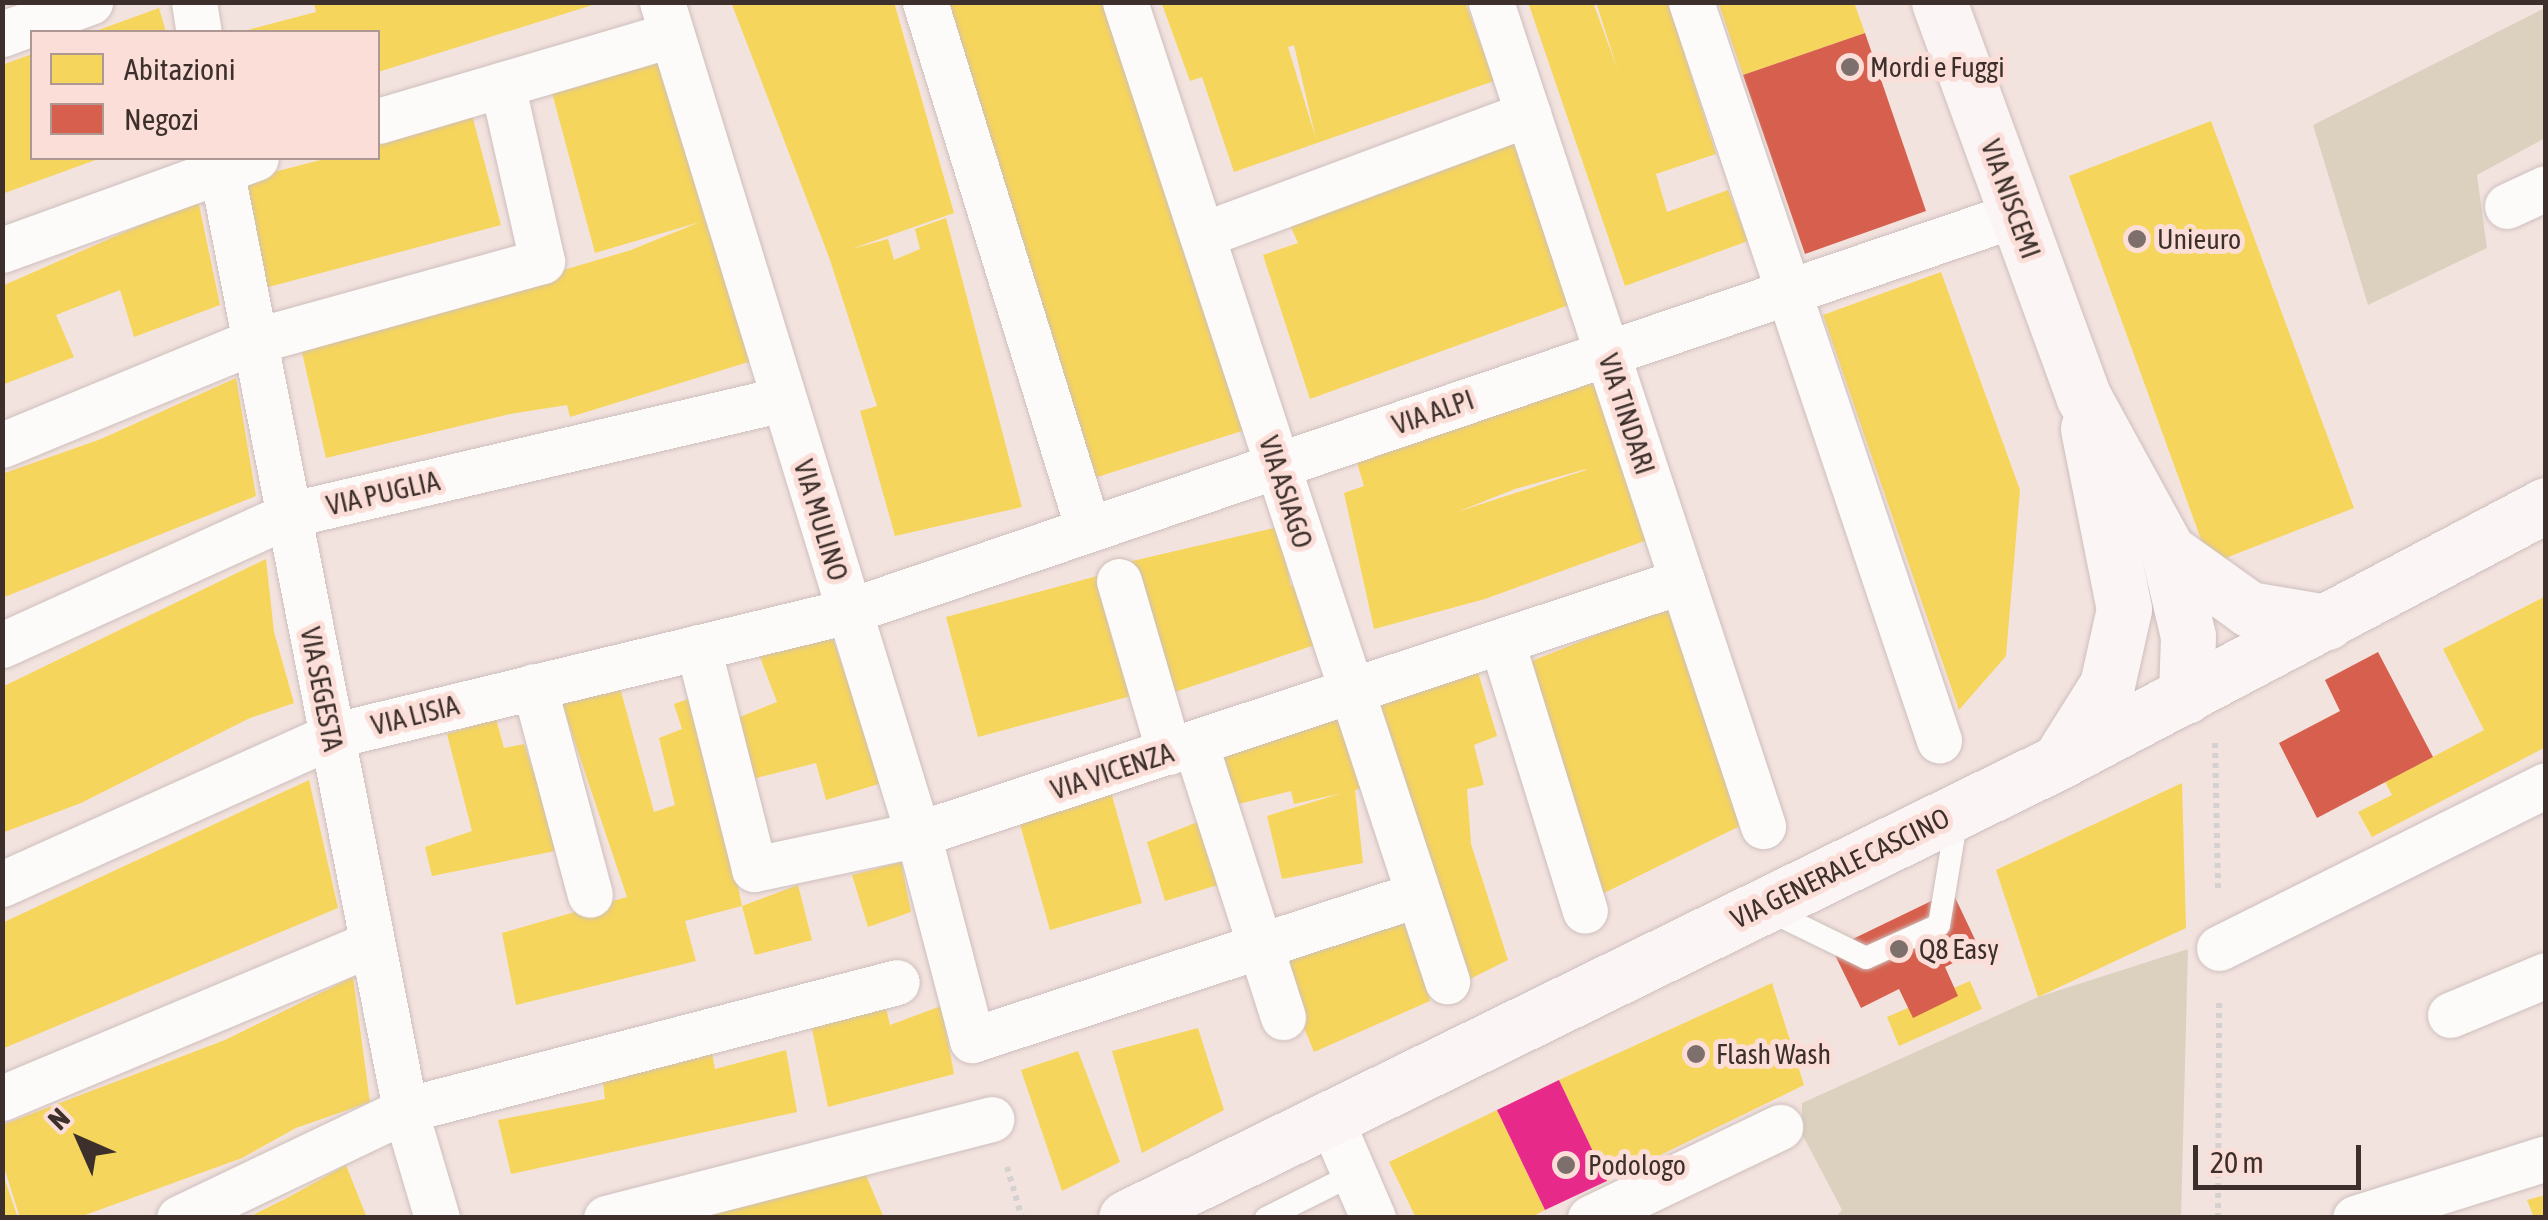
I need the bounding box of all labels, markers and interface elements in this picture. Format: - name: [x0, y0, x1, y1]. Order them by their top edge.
- legend: [30, 30, 380, 160]
- place label: Mordi e Fuggi: [1870, 50, 2005, 84]
- text: Abitazioni: [124, 52, 236, 86]
- marker: Mordi e Fuggi: [1839, 56, 1861, 78]
- text: Negozi: [124, 102, 199, 136]
- street label: VIA NISCEMI: [1974, 135, 2048, 263]
- place label: Unieuro: [2157, 222, 2241, 256]
- marker: Unieuro: [2126, 228, 2148, 250]
- street label: VIA TINDARI: [1592, 349, 1662, 479]
- street label: VIA ALPI: [1388, 382, 1478, 442]
- street label: VIA ASIAGO: [1252, 432, 1320, 552]
- street label: VIA MULINO: [787, 456, 855, 584]
- street label: VIA PUGLIA: [323, 464, 443, 522]
- street label: VIA SEGESTA: [294, 624, 350, 754]
- street label: VIA LISIA: [368, 688, 462, 742]
- street label: VIA VICENZA: [1047, 735, 1177, 807]
- street label: VIA GENERALE CASCINO: [1725, 801, 1955, 935]
- place label: Q8 Easy: [1919, 932, 1999, 966]
- marker: Q8 Easy: [1888, 938, 1910, 960]
- place label: Flash Wash: [1716, 1037, 1831, 1071]
- marker: Flash Wash: [1685, 1043, 1707, 1065]
- north arrow: [30, 1090, 130, 1190]
- text: N: [42, 1102, 76, 1136]
- scale bar: [2198, 1125, 2366, 1187]
- text: 20 m: [2210, 1145, 2264, 1179]
- place label: Podologo: [1588, 1148, 1686, 1182]
- marker: Podologo: [1553, 1152, 1579, 1178]

